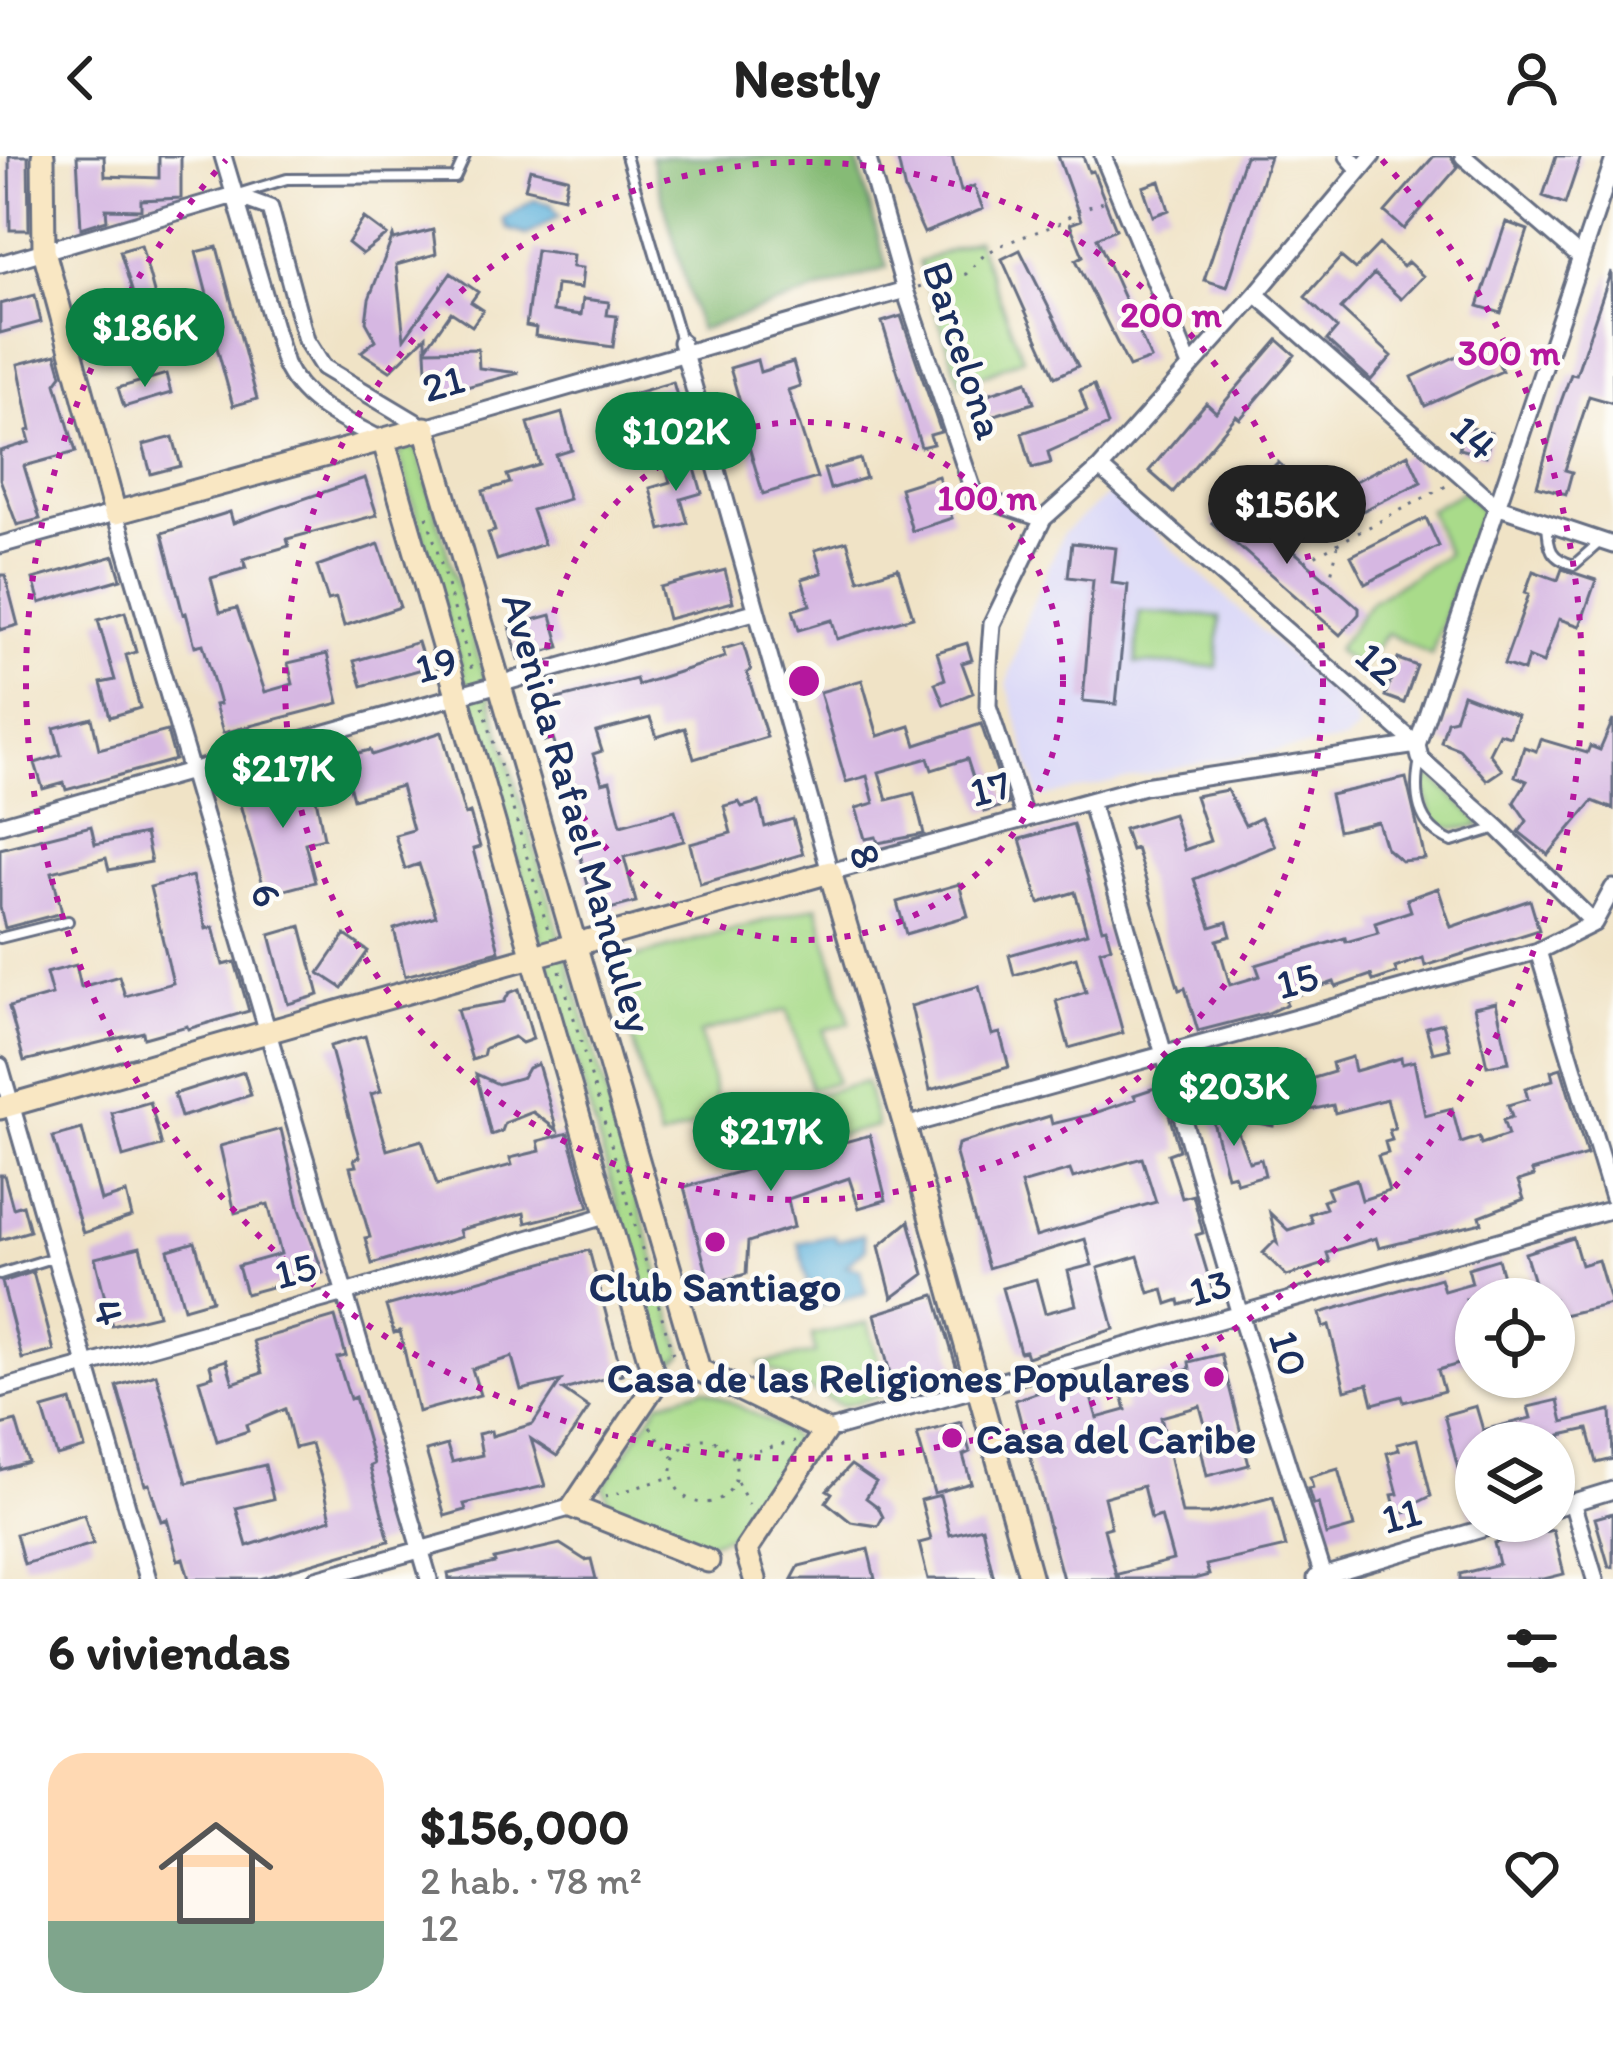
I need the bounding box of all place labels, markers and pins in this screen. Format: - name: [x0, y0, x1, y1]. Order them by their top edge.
- pin: $186K: [61, 288, 229, 390]
- pin: $102K: [592, 392, 760, 494]
- pin: $156K: [1203, 465, 1371, 567]
- centre of rings: [783, 660, 825, 702]
- pin: $217K: [199, 729, 367, 831]
- pin: $203K: [1150, 1047, 1318, 1149]
- pin: $217K: [687, 1092, 855, 1194]
- marker: Club Santiago: [702, 1229, 728, 1255]
- place label: Club Santiago: [589, 1261, 841, 1312]
- place label: Casa de las Religiones Populares: [607, 1352, 1190, 1403]
- marker: Casa de las Religiones Populares: [1201, 1364, 1227, 1390]
- place label: Casa del Caribe: [976, 1413, 1256, 1464]
- marker: Casa del Caribe: [939, 1425, 965, 1451]

